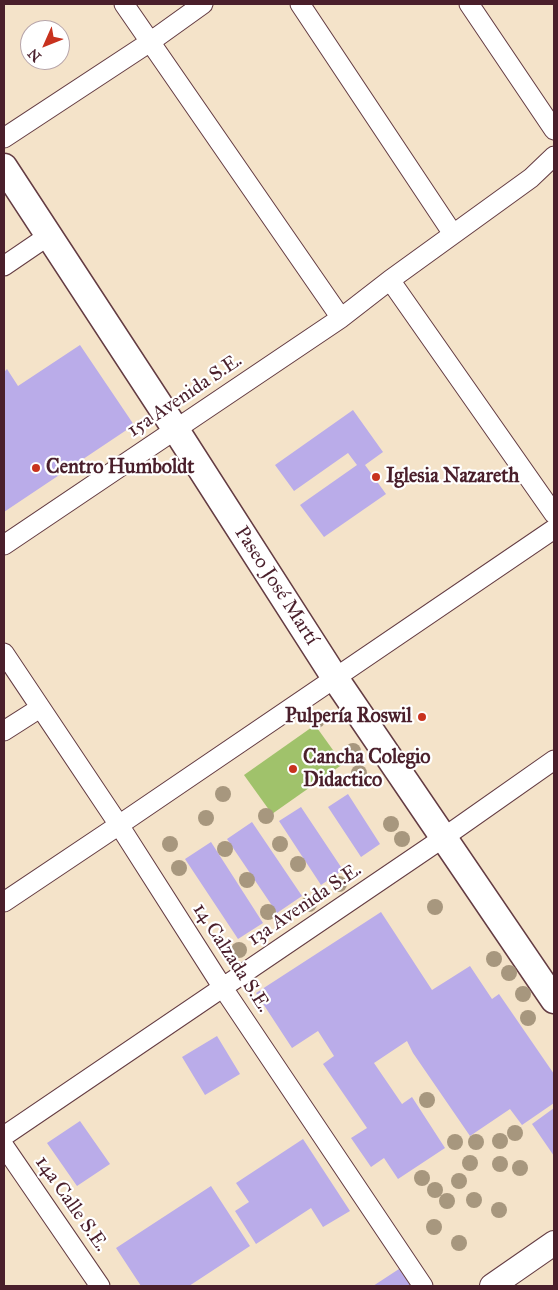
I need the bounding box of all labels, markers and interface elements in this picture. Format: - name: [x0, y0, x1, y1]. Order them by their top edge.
- north arrow: [20, 20, 70, 70]
- text: N: [24, 45, 45, 65]
- street label: 15a Avenida S.E.: [123, 349, 247, 443]
- place label: Centro Humboldt: [46, 456, 194, 480]
- marker: Centro Humboldt: [30, 462, 42, 474]
- place label: Iglesia Nazareth: [386, 465, 519, 489]
- marker: Iglesia Nazareth: [370, 471, 382, 483]
- street label: Paseo José Martí: [229, 522, 323, 650]
- place label: Pulpería Roswil: [285, 705, 412, 729]
- marker: Pulpería Roswil: [416, 711, 428, 723]
- place label: Cancha Colegio Didactico: [303, 746, 431, 793]
- marker: Cancha Colegio Didactico: [287, 763, 299, 775]
- street label: 13a Avenida S.E.: [244, 858, 366, 952]
- street label: 14 Calzada S.E.: [187, 899, 275, 1017]
- street label: 14a Calle S.E.: [29, 1152, 113, 1256]

